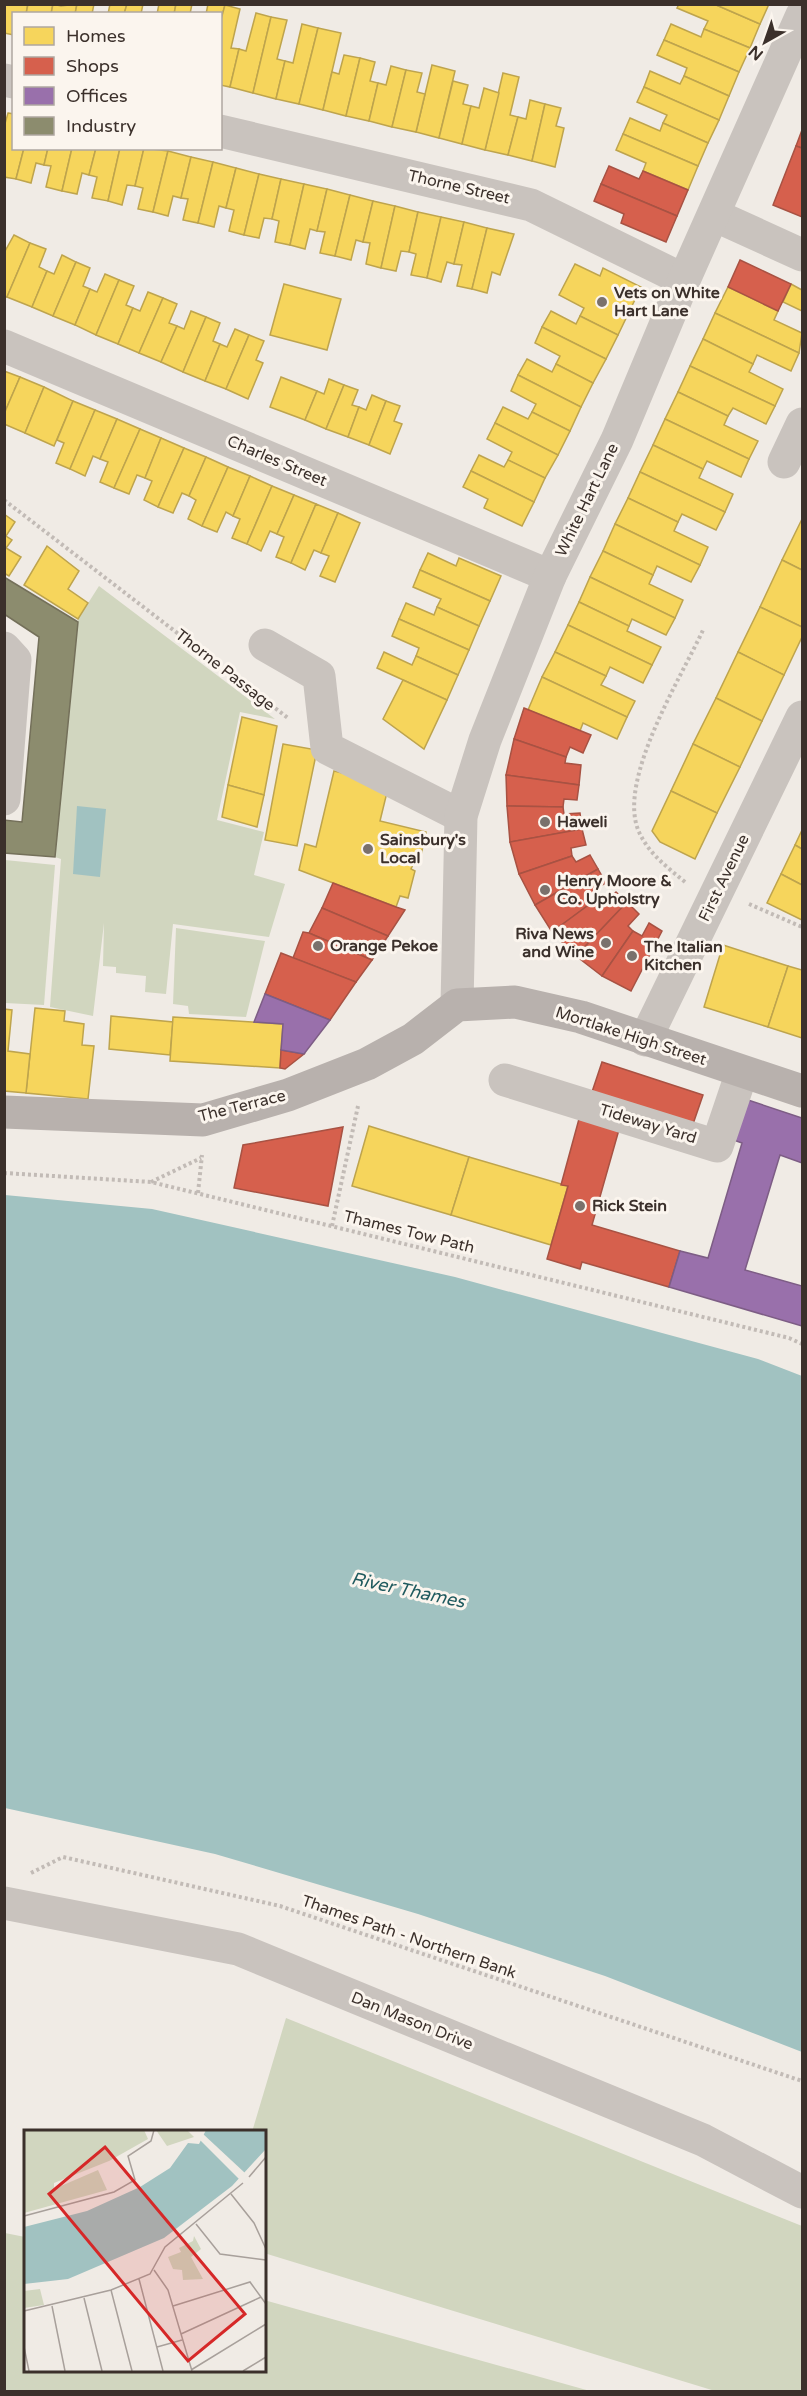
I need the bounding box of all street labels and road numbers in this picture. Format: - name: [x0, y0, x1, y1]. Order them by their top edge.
- street label: Thorne Street: [406, 166, 512, 208]
- street label: Charles Street: [224, 431, 330, 491]
- street label: White Hart Lane: [551, 440, 623, 560]
- street label: Thorne Passage: [171, 625, 279, 715]
- street label: First Avenue: [694, 831, 754, 925]
- street label: Mortlake High Street: [553, 1002, 709, 1070]
- street label: The Terrace: [196, 1086, 288, 1126]
- street label: Tideway Yard: [597, 1100, 699, 1148]
- street label: Thames Tow Path: [342, 1206, 476, 1258]
- street label: Thames Path - Northern Bank: [299, 1891, 519, 1983]
- street label: Dan Mason Drive: [348, 1987, 476, 2055]

